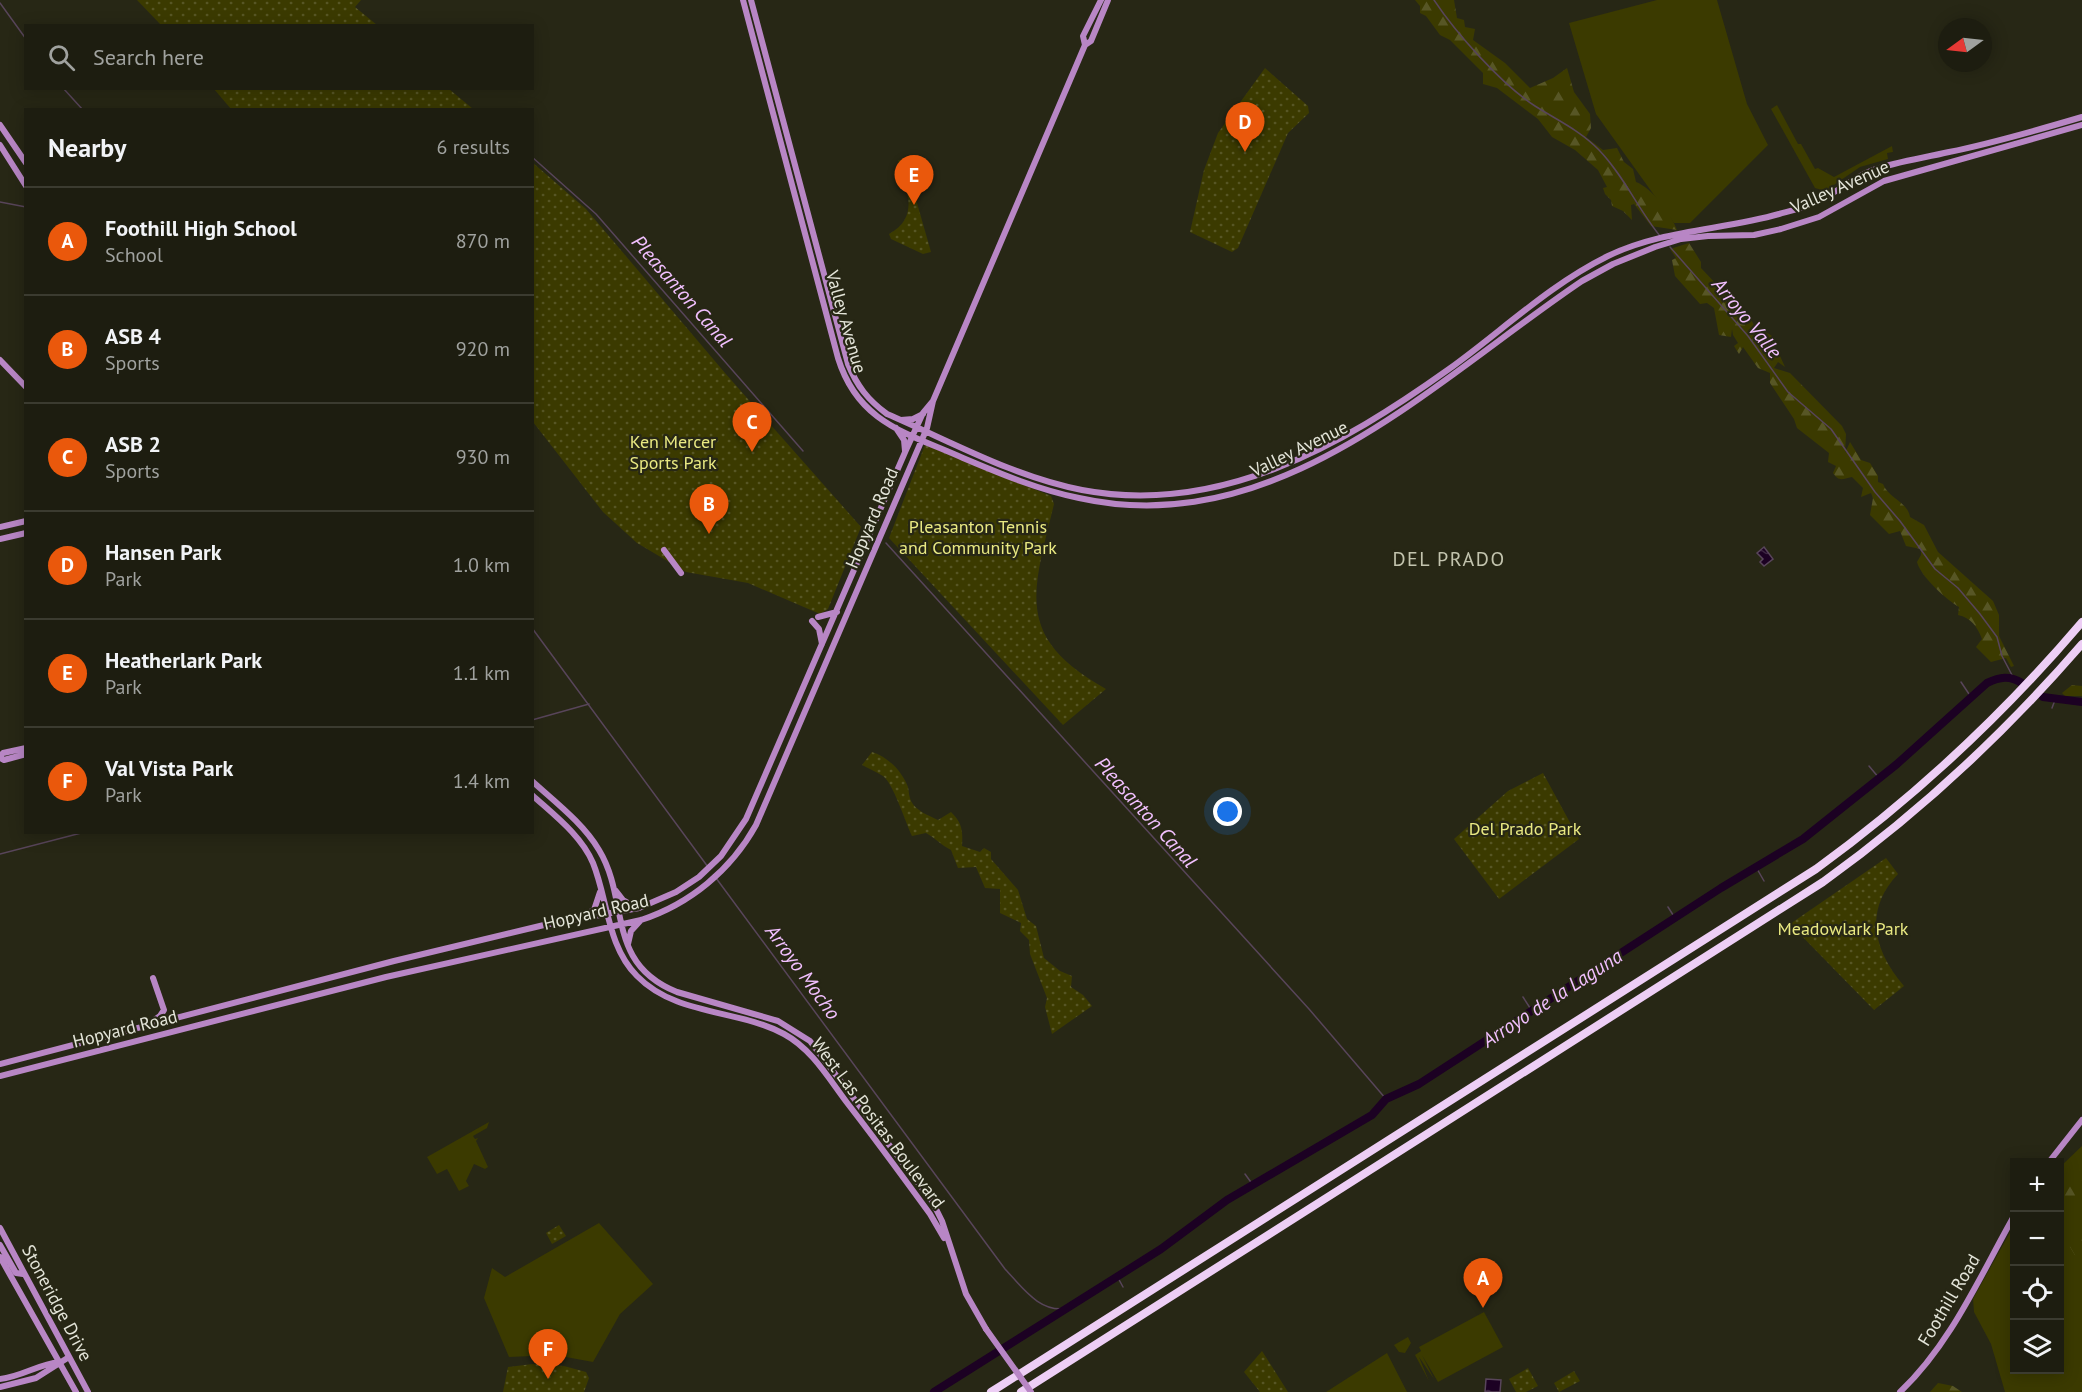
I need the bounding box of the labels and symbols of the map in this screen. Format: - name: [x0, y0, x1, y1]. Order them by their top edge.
- north arrow: [1938, 18, 1992, 72]
- pin: D: [1226, 102, 1264, 152]
- street label: Valley Avenue: [1786, 155, 1893, 219]
- pin: E: [894, 156, 934, 205]
- water label: Pleasanton Canal: [626, 229, 738, 353]
- street label: Valley Avenue: [821, 267, 872, 376]
- water label: Arroyo Valle: [1706, 271, 1788, 364]
- pin: C: [732, 402, 771, 452]
- street label: Valley Avenue: [1245, 415, 1351, 482]
- park label: Ken Mercer Sports Park: [629, 430, 717, 474]
- street label: Hopyard Road: [840, 464, 903, 572]
- pin: B: [690, 484, 728, 534]
- park label: Pleasanton Tennis and Community Park: [899, 515, 1057, 559]
- district label: DEL PRADO: [1392, 546, 1506, 572]
- water label: Pleasanton Canal: [1089, 751, 1203, 873]
- your location: [1213, 797, 1242, 826]
- park label: Del Prado Park: [1469, 817, 1582, 840]
- street label: Hopyard Road: [541, 888, 651, 935]
- park label: Meadowlark Park: [1778, 917, 1909, 940]
- water label: Arroyo Mocho: [759, 918, 846, 1025]
- water label: Arroyo de la Laguna: [1476, 943, 1627, 1054]
- street label: Hopyard Road: [70, 1004, 180, 1053]
- street label: West Las Positas Boulevard: [807, 1033, 950, 1213]
- street label: Stoneridge Drive: [17, 1241, 98, 1365]
- street label: Foothill Road: [1912, 1250, 1985, 1350]
- pin: A: [1464, 1258, 1502, 1308]
- pin: F: [528, 1330, 568, 1379]

